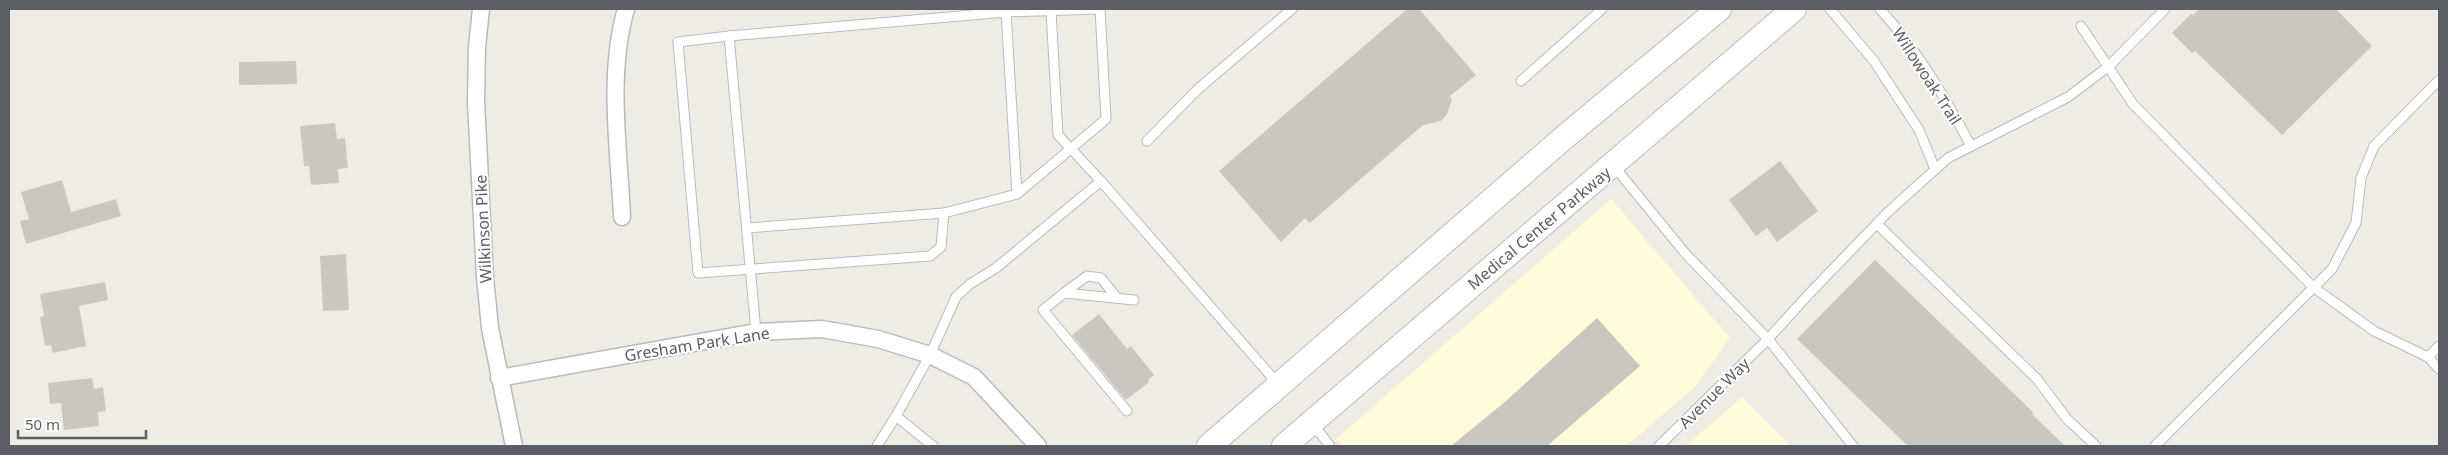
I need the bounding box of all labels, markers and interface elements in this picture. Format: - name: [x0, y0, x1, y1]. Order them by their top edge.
- street label: Willowoak Trail: [1887, 23, 1967, 129]
- street label: Medical Center Parkway: [1463, 161, 1616, 294]
- street label: Wilkinson Pike: [469, 174, 497, 284]
- street label: Gresham Park Lane: [623, 322, 771, 366]
- street label: Avenue Way: [1674, 352, 1755, 433]
- scale bar: [18, 408, 145, 440]
- text: 50 m: [25, 414, 60, 434]

